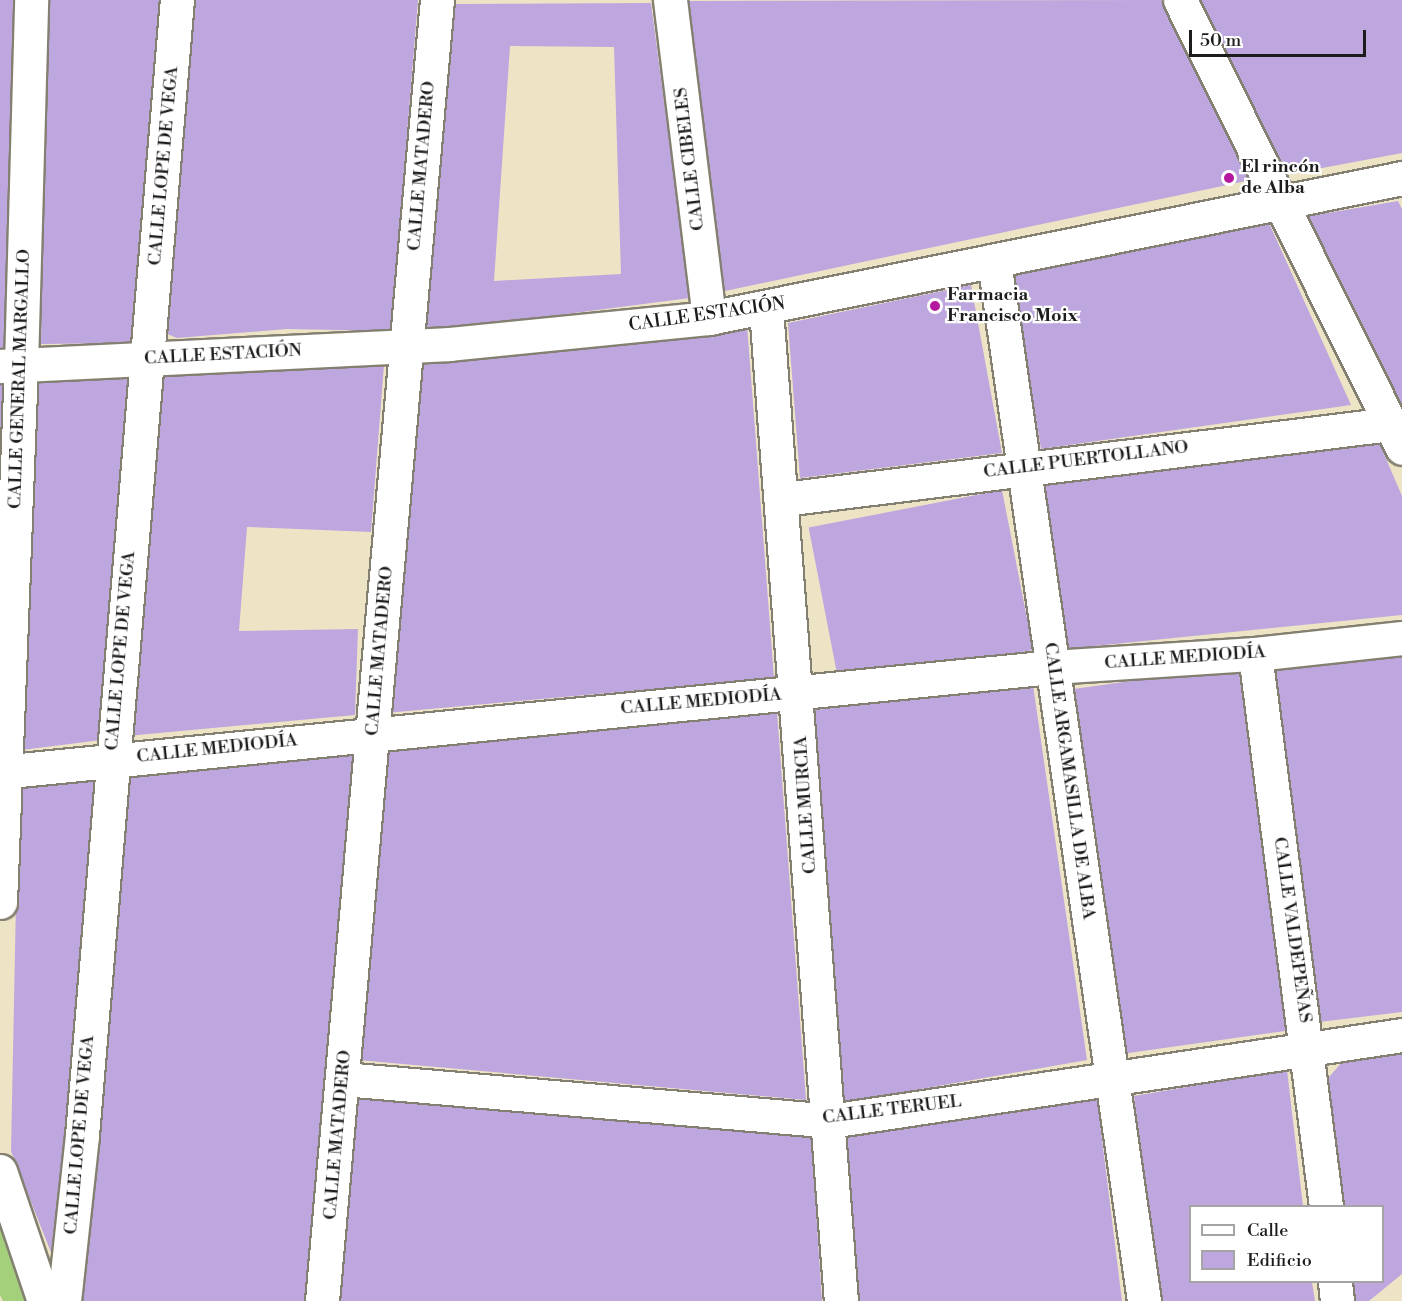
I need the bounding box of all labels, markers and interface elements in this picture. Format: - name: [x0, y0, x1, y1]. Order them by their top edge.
- scale bar: [1192, 18, 1369, 56]
- text: 50 m: [1200, 29, 1241, 52]
- street label: CALLE LOPE DE VEGA: [145, 66, 183, 266]
- street label: CALLE MATADERO: [404, 80, 440, 252]
- street label: CALLE CIBELES: [670, 86, 710, 232]
- place label: El rincón de Alba: [1241, 157, 1320, 200]
- marker: El rincón de Alba: [1222, 171, 1236, 185]
- street label: CALLE GENERAL MARGALLO: [5, 249, 35, 509]
- place label: Farmacia Francisco Moix: [947, 285, 1078, 328]
- street label: CALLE ESTACIÓN: [627, 293, 787, 337]
- marker: Farmacia Francisco Moix: [928, 299, 942, 313]
- street label: CALLE ESTACIÓN: [144, 340, 302, 370]
- street label: CALLE PUERTOLLANO: [982, 437, 1190, 483]
- street label: CALLE LOPE DE VEGA: [102, 551, 140, 751]
- street label: CALLE MATADERO: [362, 565, 398, 737]
- street label: CALLE ARGAMASILLA DE ALBA: [1039, 641, 1099, 921]
- street label: CALLE MEDIODÍA: [1104, 642, 1266, 674]
- street label: CALLE MEDIODÍA: [620, 684, 782, 720]
- street label: CALLE MEDIODÍA: [136, 730, 298, 768]
- street label: CALLE MURCIA: [790, 735, 822, 875]
- street label: CALLE VALDEPEÑAS: [1268, 836, 1316, 1024]
- street label: CALLE LOPE DE VEGA: [61, 1035, 99, 1235]
- street label: CALLE MATADERO: [320, 1049, 356, 1221]
- street label: CALLE TERUEL: [821, 1091, 963, 1129]
- legend: [1189, 1205, 1384, 1283]
- text: Calle: [1247, 1219, 1288, 1242]
- text: Edificio: [1247, 1249, 1312, 1272]

